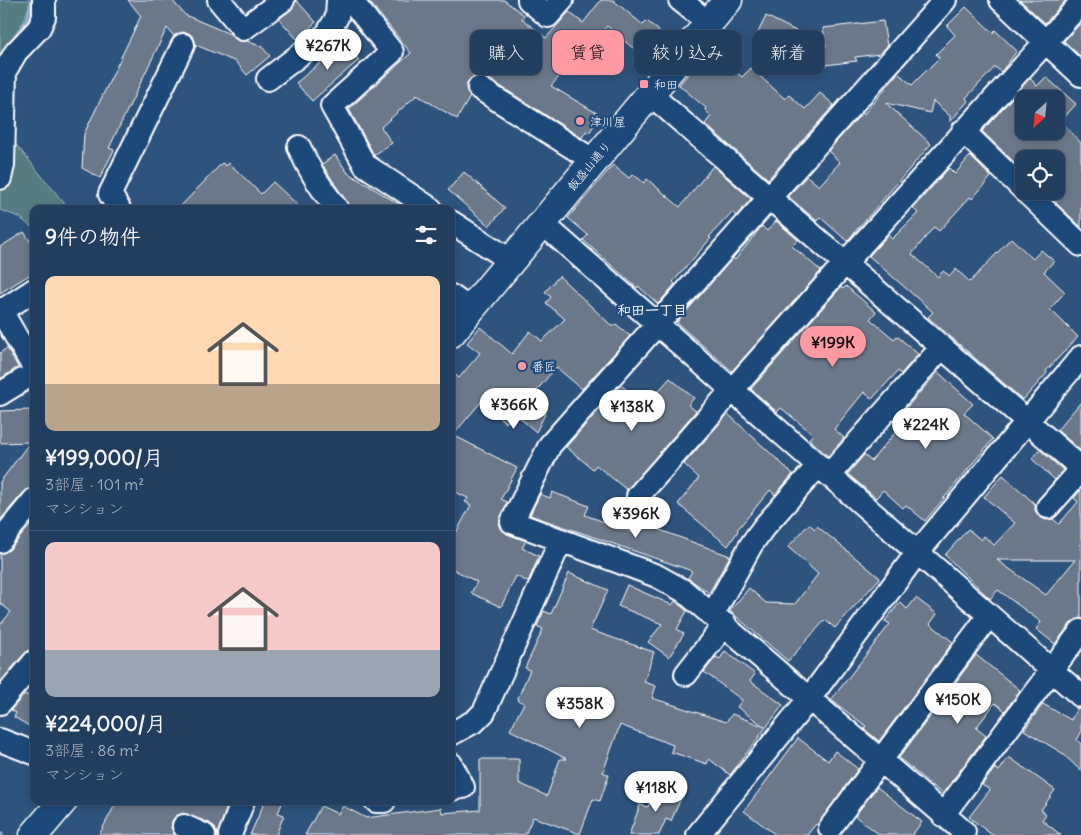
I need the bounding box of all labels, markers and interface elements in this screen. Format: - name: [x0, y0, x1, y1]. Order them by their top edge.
- pin: ¥267K: [293, 28, 363, 71]
- chip: 購入: [470, 30, 542, 75]
- chip: 賃貸: [552, 30, 624, 75]
- chip: 絞り込み: [634, 30, 742, 75]
- chip: 新着: [752, 30, 824, 75]
- text: ¥267K: [305, 35, 351, 55]
- place label: 和田: [654, 77, 678, 92]
- marker: 和田: [638, 78, 650, 90]
- north arrow: [1015, 90, 1065, 140]
- map controls: [1015, 90, 1065, 200]
- place label: 津川屋: [590, 114, 626, 129]
- marker: 津川屋: [574, 115, 586, 127]
- street label: 飯盛山通り: [564, 138, 614, 194]
- button: locate: [1015, 150, 1065, 200]
- icon: filters: [412, 221, 440, 249]
- text: 9件の物件: [45, 223, 141, 250]
- district label: 和田一丁目: [617, 301, 687, 319]
- icon: home: [198, 309, 288, 399]
- pin: ¥199K: [798, 326, 868, 368]
- text: ¥199K: [811, 332, 855, 352]
- place label: 番匠: [532, 359, 556, 374]
- marker: 番匠: [516, 360, 528, 372]
- pin: ¥366K: [479, 388, 549, 430]
- pin: ¥138K: [597, 390, 667, 432]
- text: ¥366K: [491, 394, 537, 414]
- text: ¥138K: [610, 396, 654, 416]
- pin: ¥224K: [891, 408, 961, 450]
- text: ¥224K: [903, 414, 949, 434]
- text: ¥199,000/月: [45, 444, 164, 471]
- text: 3部屋 · 101 m²: [45, 474, 144, 494]
- pin: ¥396K: [601, 496, 671, 539]
- text: マンション: [45, 498, 124, 518]
- text: ¥396K: [613, 503, 659, 523]
- icon: home: [198, 574, 288, 664]
- pin: ¥150K: [923, 682, 993, 725]
- pin: ¥358K: [545, 686, 615, 729]
- text: ¥150K: [935, 689, 981, 709]
- text: ¥358K: [557, 693, 603, 713]
- text: ¥224,000/月: [45, 710, 166, 737]
- text: 3部屋 · 86 m²: [45, 740, 140, 760]
- text: マンション: [45, 764, 124, 784]
- pin: ¥118K: [621, 770, 691, 813]
- text: ¥118K: [635, 777, 677, 797]

